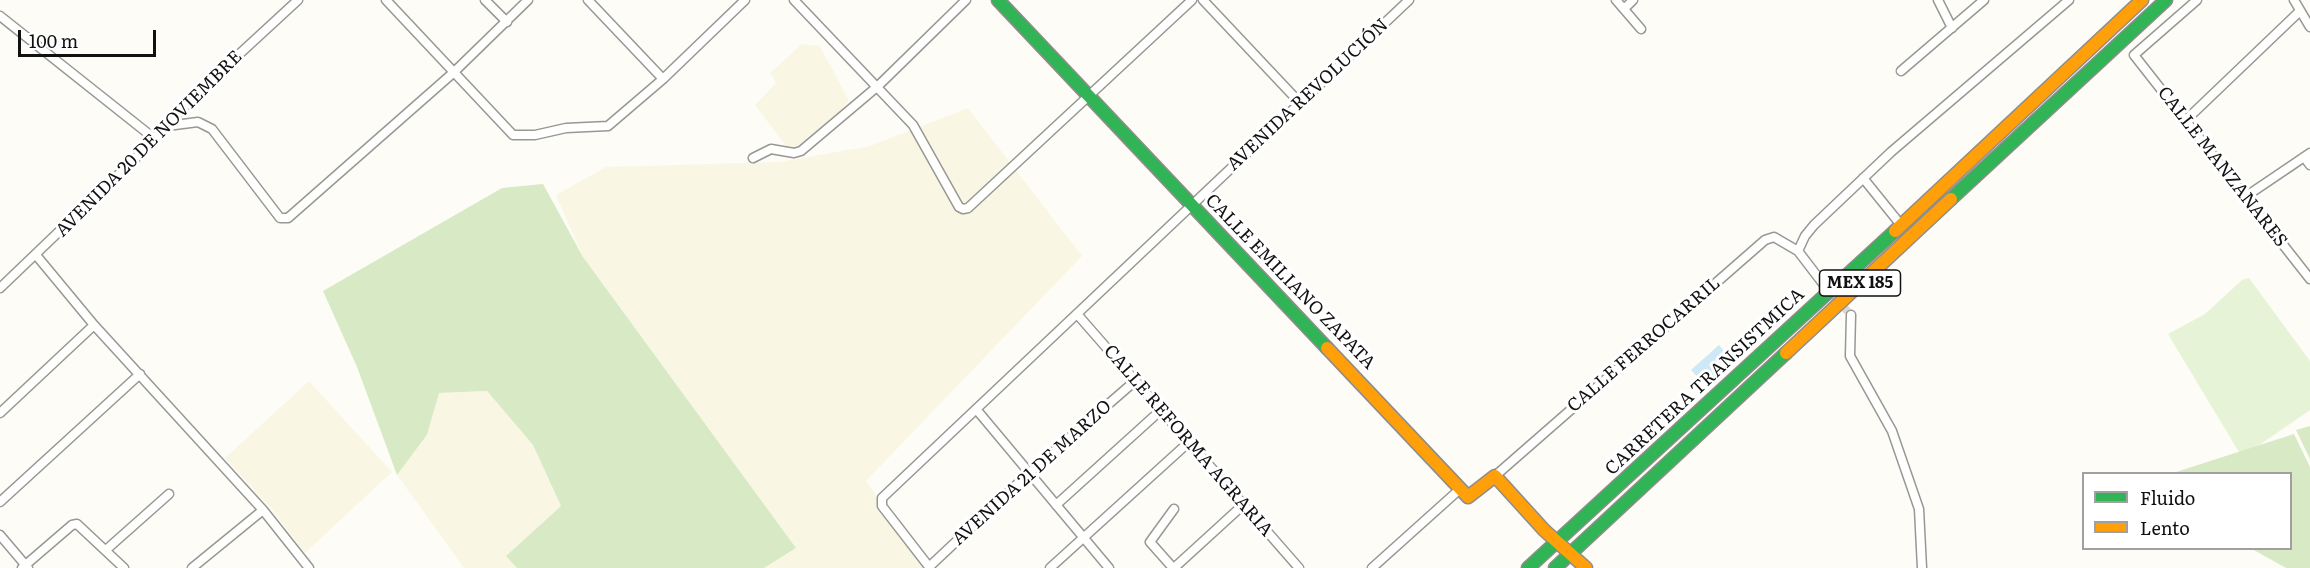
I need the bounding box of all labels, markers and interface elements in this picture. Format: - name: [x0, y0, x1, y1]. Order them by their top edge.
- street label: AVENIDA REVOLUCIÓN: [1223, 15, 1393, 175]
- scale bar: [21, 18, 159, 56]
- text: 100 m: [29, 27, 78, 54]
- street label: AVENIDA 20 DE NOVIEMBRE: [51, 46, 247, 242]
- street label: CALLE MANZANARES: [2153, 83, 2291, 251]
- street label: CALLE EMILIANO ZAPATA: [1200, 190, 1380, 374]
- road number: MEX 185: [1820, 270, 1900, 296]
- street label: CALLE FERROCARRIL: [1563, 273, 1725, 417]
- street label: CARRETERA TRANSISTMICA: [1601, 284, 1809, 480]
- street label: CALLE REFORMA AGRARIA: [1099, 341, 1277, 541]
- street label: AVENIDA 21 DE MARZO: [948, 396, 1116, 550]
- legend: [2082, 472, 2292, 550]
- text: Fluido: [2140, 484, 2195, 511]
- text: Lento: [2140, 514, 2190, 541]

